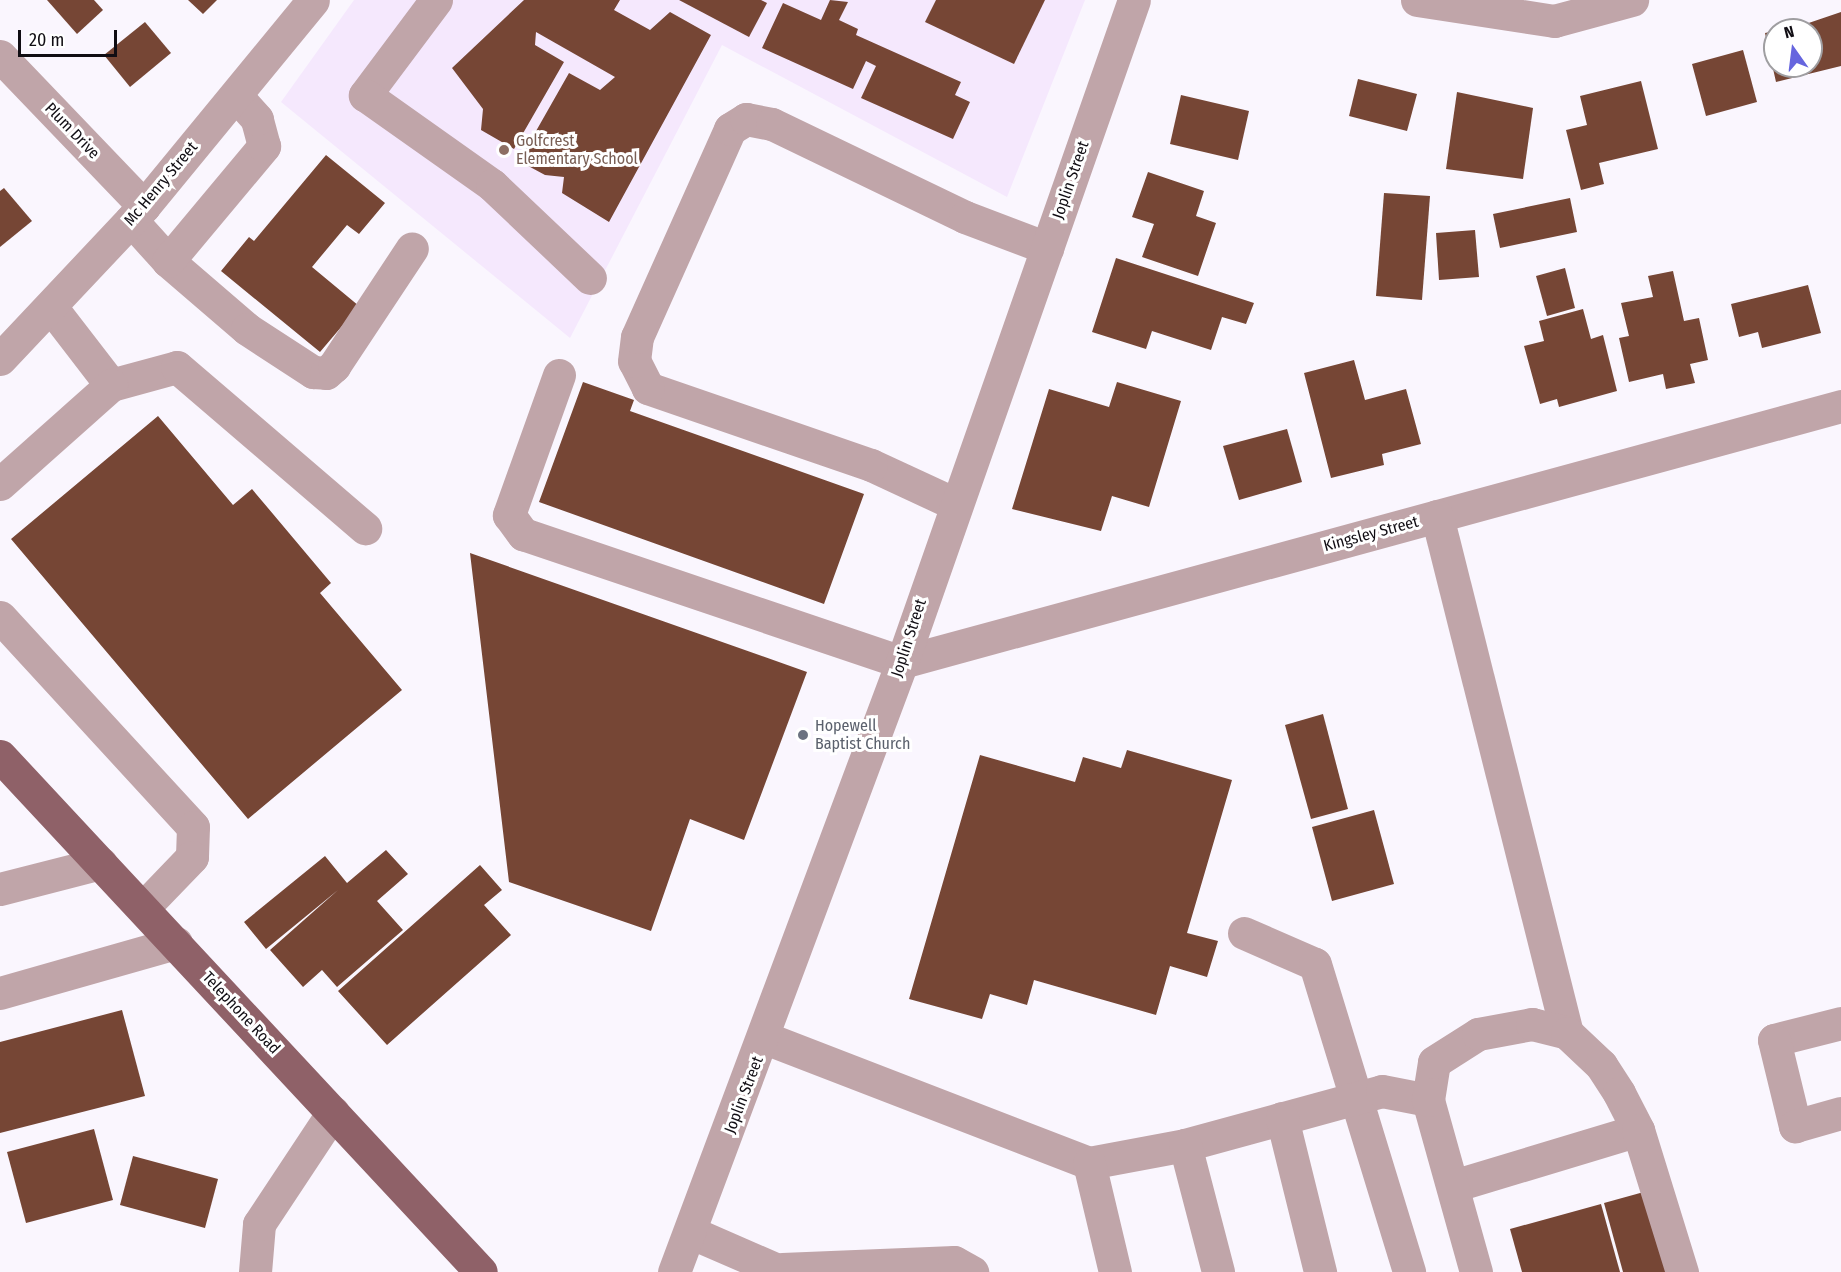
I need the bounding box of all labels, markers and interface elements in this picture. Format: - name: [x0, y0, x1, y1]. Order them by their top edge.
- scale bar: [21, 18, 120, 56]
- north arrow: [1763, 18, 1823, 78]
- text: N: [1782, 22, 1796, 42]
- text: 20 m: [29, 29, 64, 51]
- street label: Plum Drive: [41, 99, 103, 163]
- place label: Golfcrest Elementary School: [516, 131, 638, 169]
- street label: Mc Henry Street: [120, 138, 202, 230]
- street label: Joplin Street: [1049, 139, 1093, 221]
- marker: Golfcrest Elementary School: [497, 143, 511, 157]
- street label: Kingsley Street: [1321, 512, 1421, 556]
- street label: Joplin Street: [887, 596, 931, 680]
- place label: Hopewell Baptist Church: [815, 716, 910, 754]
- marker: Hopewell Baptist Church: [796, 728, 810, 742]
- street label: Telephone Road: [198, 968, 284, 1058]
- street label: Joplin Street: [721, 1054, 767, 1136]

